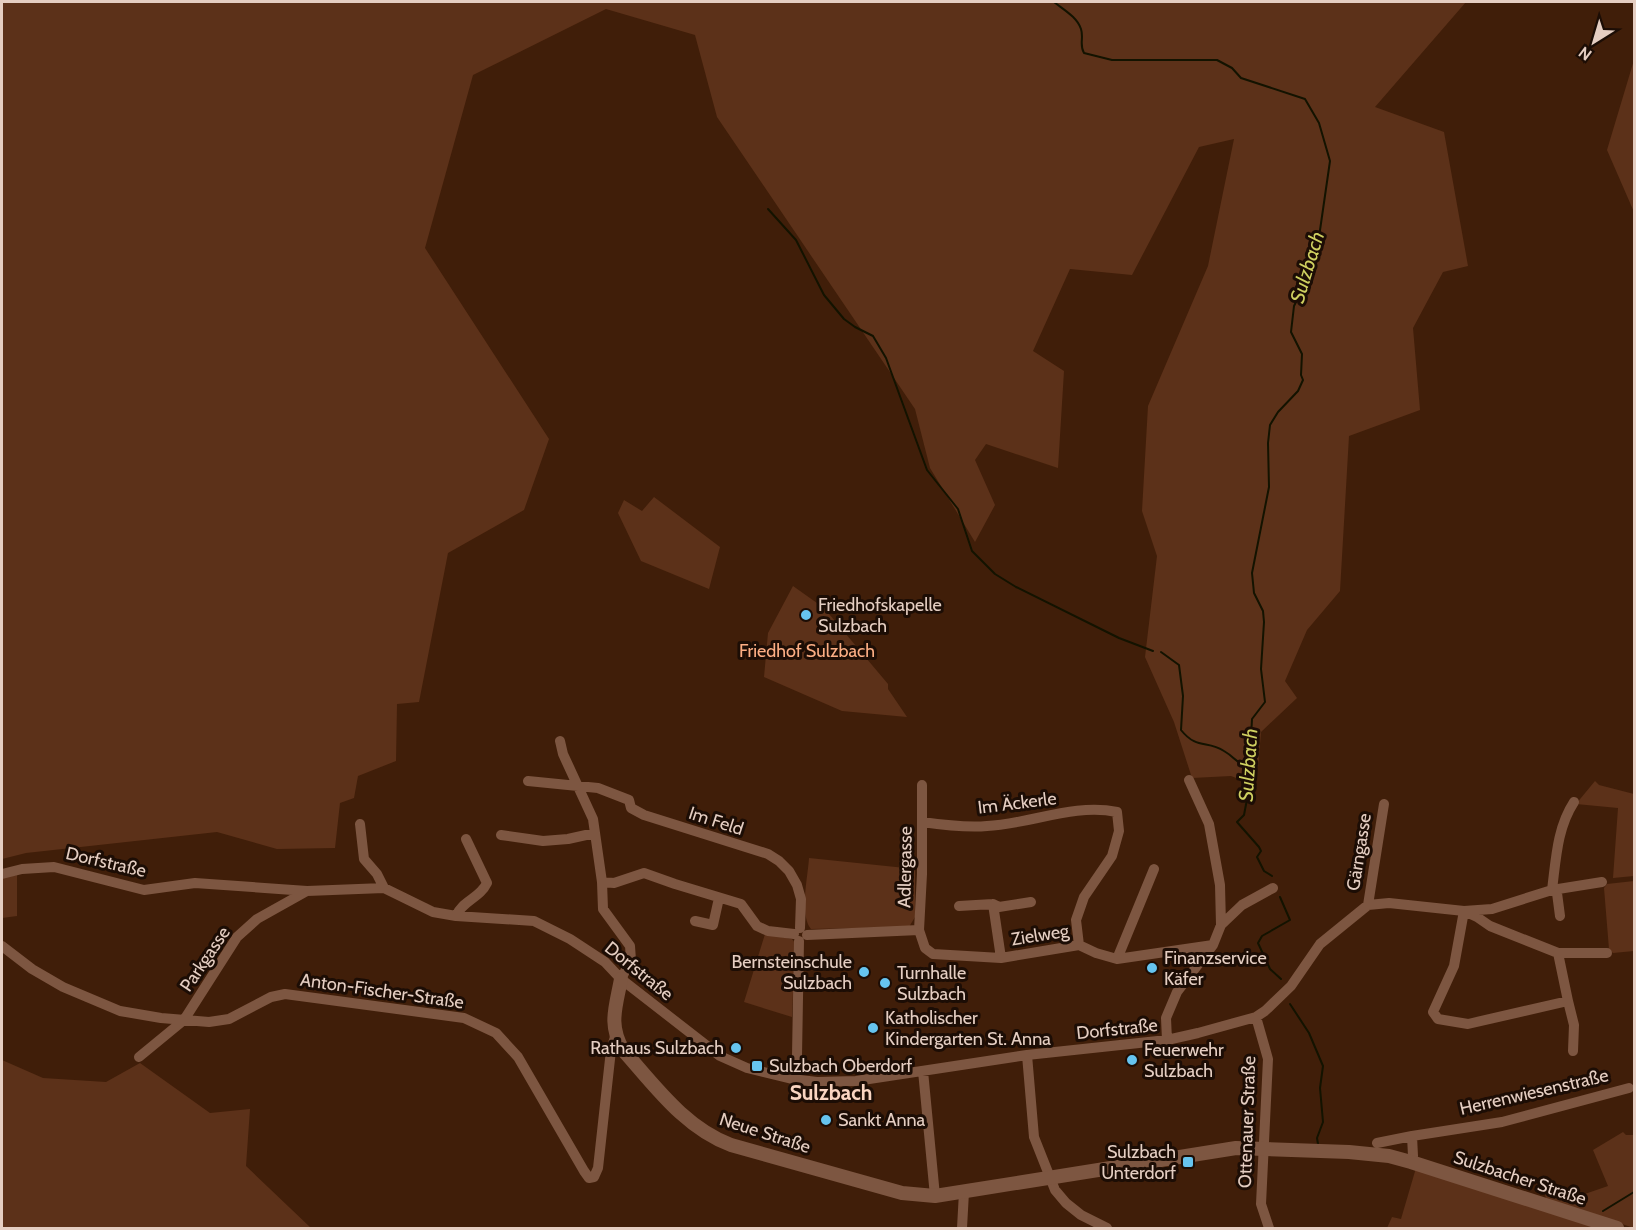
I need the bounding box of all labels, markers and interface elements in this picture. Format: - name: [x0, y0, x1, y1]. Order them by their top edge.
- north arrow: [1564, 12, 1624, 72]
- text: N: [1575, 43, 1596, 65]
- water label: Sulzbach: [1285, 228, 1329, 306]
- place label: Friedhofskapelle Sulzbach: [818, 594, 942, 637]
- marker: Friedhofskapelle Sulzbach: [799, 608, 813, 622]
- park label: Friedhof Sulzbach: [739, 640, 875, 662]
- water label: Sulzbach: [1233, 728, 1263, 802]
- street label: Im Äckerle: [976, 787, 1058, 819]
- street label: Im Feld: [686, 802, 746, 840]
- street label: Gärngasse: [1342, 812, 1376, 892]
- street label: Adlergasse: [893, 826, 917, 908]
- street label: Dorfstraße: [64, 842, 148, 882]
- street label: Zielweg: [1010, 919, 1071, 950]
- street label: Parkgasse: [175, 922, 235, 996]
- street label: Dorfstraße: [600, 937, 678, 1005]
- place label: Finanzservice Käfer: [1164, 947, 1267, 990]
- place label: Bernsteinschule Sulzbach: [732, 951, 852, 994]
- marker: Finanzservice Käfer: [1145, 961, 1159, 975]
- place label: Turnhalle Sulzbach: [897, 962, 966, 1005]
- marker: Bernsteinschule Sulzbach: [857, 965, 871, 979]
- street label: Anton-Fischer-Straße: [299, 969, 465, 1013]
- marker: Turnhalle Sulzbach: [878, 976, 892, 990]
- place label: Katholischer Kindergarten St. Anna: [885, 1007, 1051, 1050]
- street label: Dorfstraße: [1075, 1014, 1159, 1044]
- marker: Katholischer Kindergarten St. Anna: [866, 1021, 880, 1035]
- place label: Rathaus Sulzbach: [590, 1037, 724, 1059]
- place label: Feuerwehr Sulzbach: [1144, 1039, 1224, 1082]
- marker: Rathaus Sulzbach: [729, 1041, 743, 1055]
- marker: Feuerwehr Sulzbach: [1125, 1053, 1139, 1067]
- place label: Sulzbach Oberdorf: [769, 1055, 912, 1077]
- street label: Ottenauer Straße: [1234, 1056, 1260, 1188]
- marker: Sulzbach Oberdorf: [750, 1059, 764, 1073]
- street label: Herrenwiesenstraße: [1457, 1064, 1611, 1120]
- district label: Sulzbach: [790, 1080, 872, 1105]
- street label: Neue Straße: [717, 1108, 813, 1158]
- place label: Sankt Anna: [838, 1109, 926, 1131]
- marker: Sankt Anna: [819, 1113, 833, 1127]
- place label: Sulzbach Unterdorf: [1101, 1141, 1176, 1184]
- street label: Sulzbacher Straße: [1451, 1146, 1589, 1210]
- marker: Sulzbach Unterdorf: [1181, 1155, 1195, 1169]

